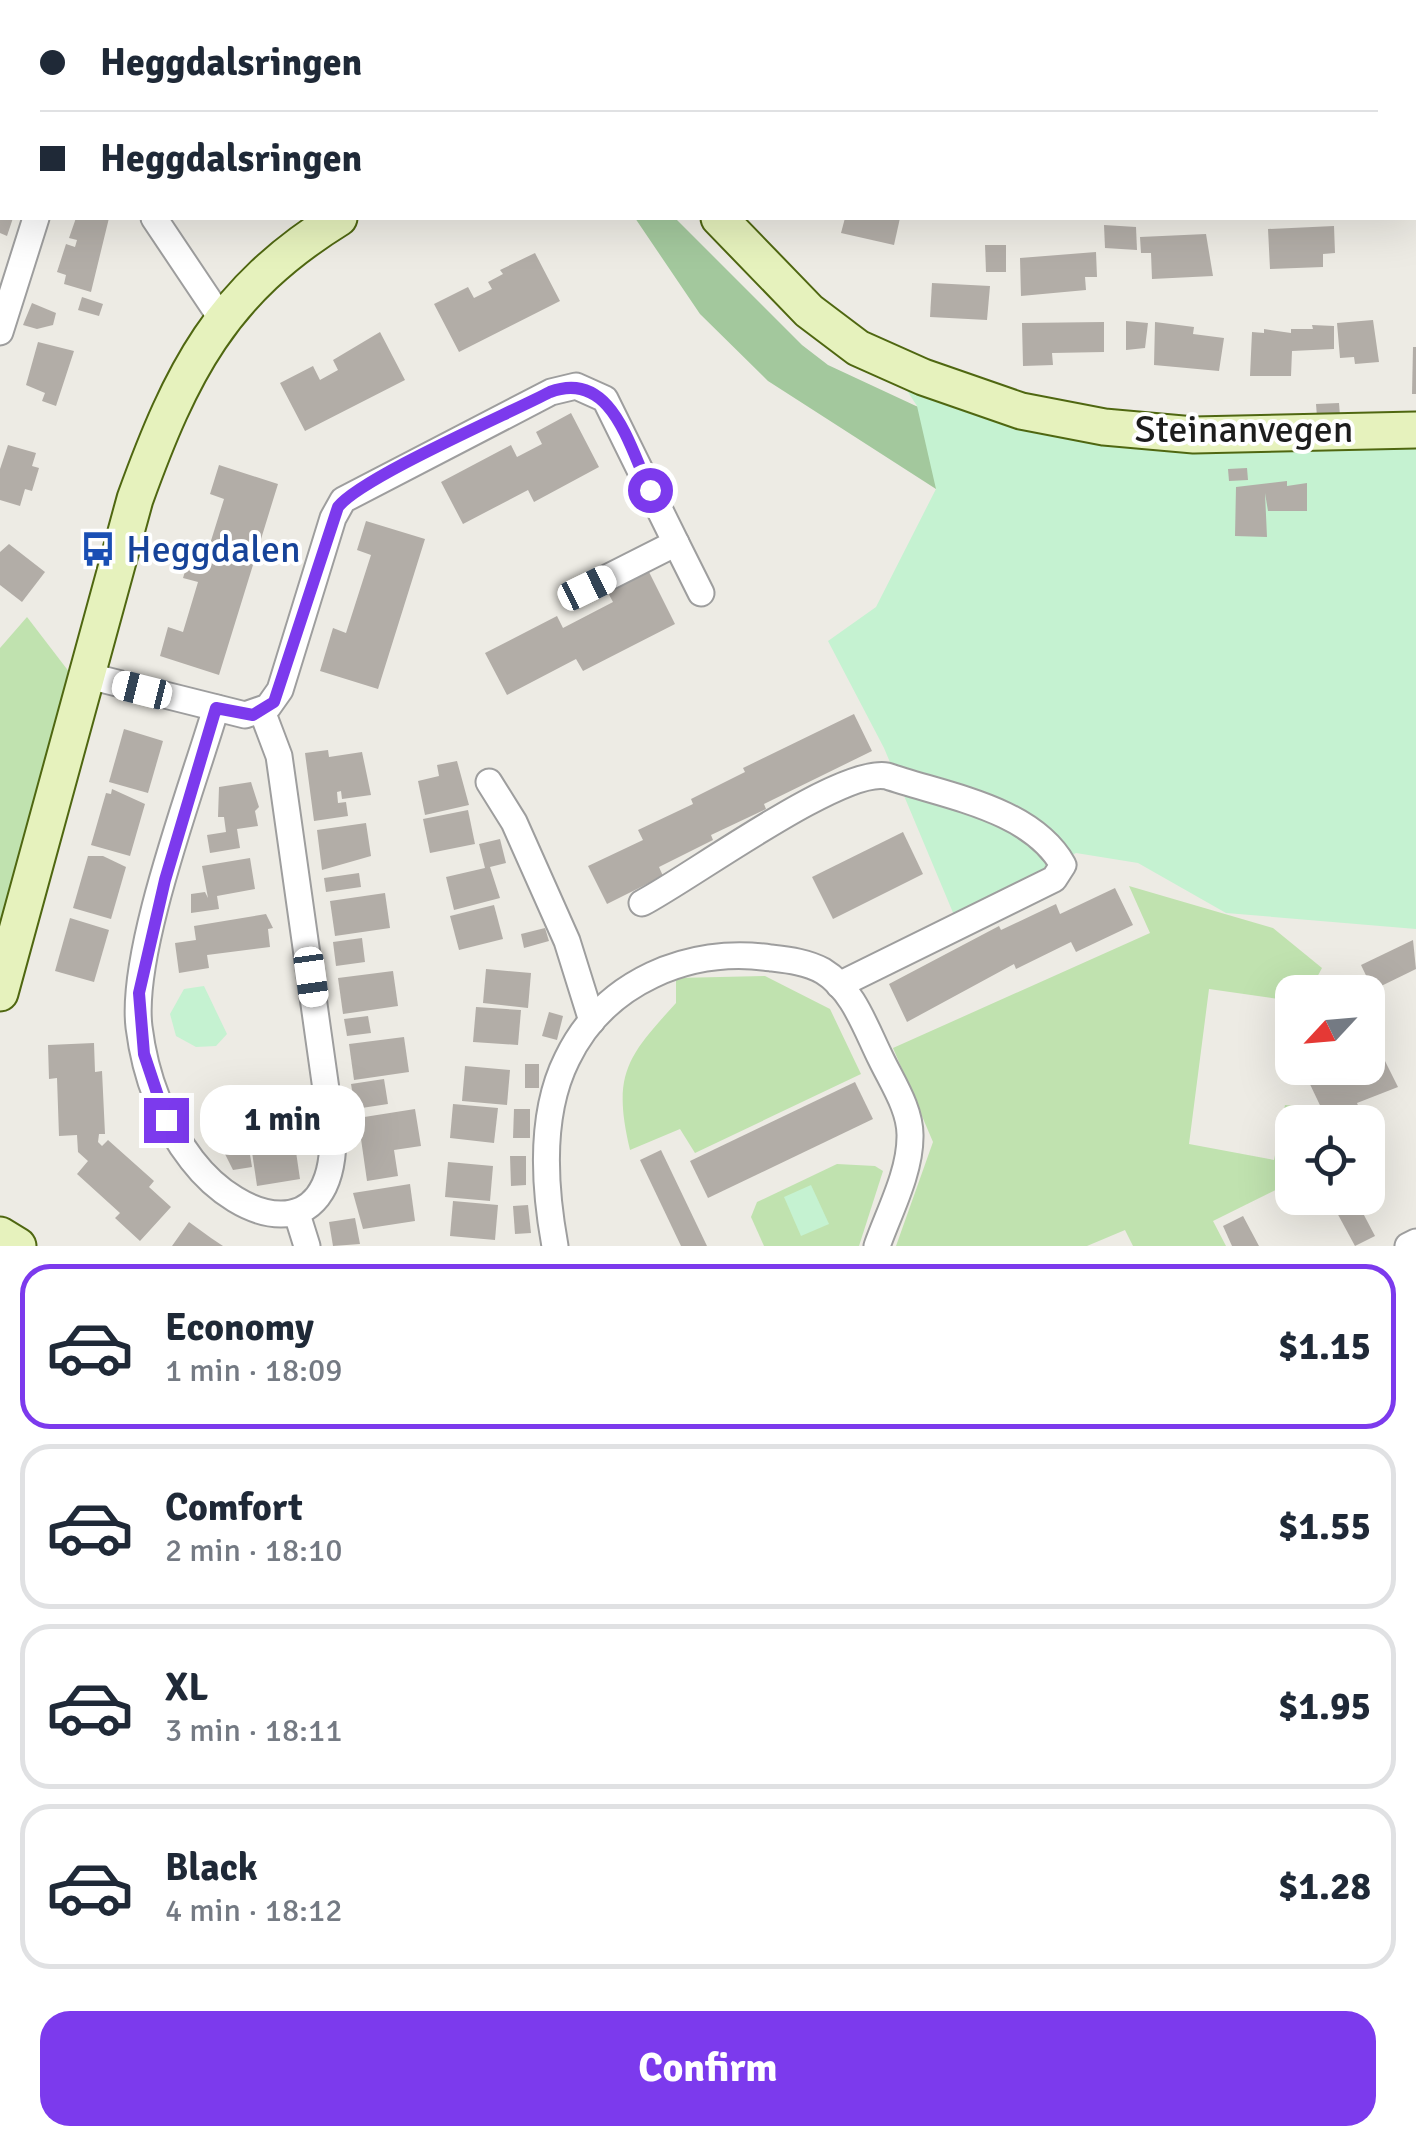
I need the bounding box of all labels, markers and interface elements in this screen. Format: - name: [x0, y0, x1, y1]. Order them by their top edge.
- text: Heggdalsringen: [100, 39, 362, 86]
- text: Heggdalsringen: [100, 135, 362, 182]
- street label: Steinanvegen: [1134, 406, 1354, 453]
- route start: [628, 468, 673, 513]
- place label: Heggdalen: [126, 526, 301, 573]
- bus stop icon: Heggdalen: [79, 530, 117, 568]
- car: [553, 561, 621, 615]
- car: [109, 668, 175, 712]
- car: [292, 945, 330, 1009]
- north arrow: [1275, 975, 1385, 1085]
- map controls: [1275, 975, 1385, 1215]
- callout: 1 min: [201, 1085, 366, 1155]
- route end: [144, 1098, 189, 1143]
- text: 1 min: [244, 1100, 321, 1139]
- button: locate: [1275, 1105, 1385, 1215]
- icon: car: [45, 1302, 135, 1392]
- text: Economy: [165, 1304, 314, 1351]
- text: $1.15: [1278, 1323, 1371, 1370]
- text: 1 min · 18:09: [165, 1351, 343, 1390]
- icon: car: [45, 1482, 135, 1572]
- text: Comfort: [165, 1484, 303, 1531]
- text: $1.55: [1278, 1503, 1371, 1550]
- text: 2 min · 18:10: [165, 1531, 343, 1570]
- icon: car: [45, 1662, 135, 1752]
- text: XL: [165, 1664, 208, 1711]
- text: $1.95: [1278, 1683, 1371, 1730]
- text: 3 min · 18:11: [165, 1711, 343, 1750]
- icon: car: [45, 1842, 135, 1932]
- text: Black: [165, 1844, 258, 1891]
- text: $1.28: [1278, 1863, 1371, 1910]
- text: 4 min · 18:12: [165, 1891, 343, 1930]
- button: Confirm: [40, 2011, 1376, 2126]

